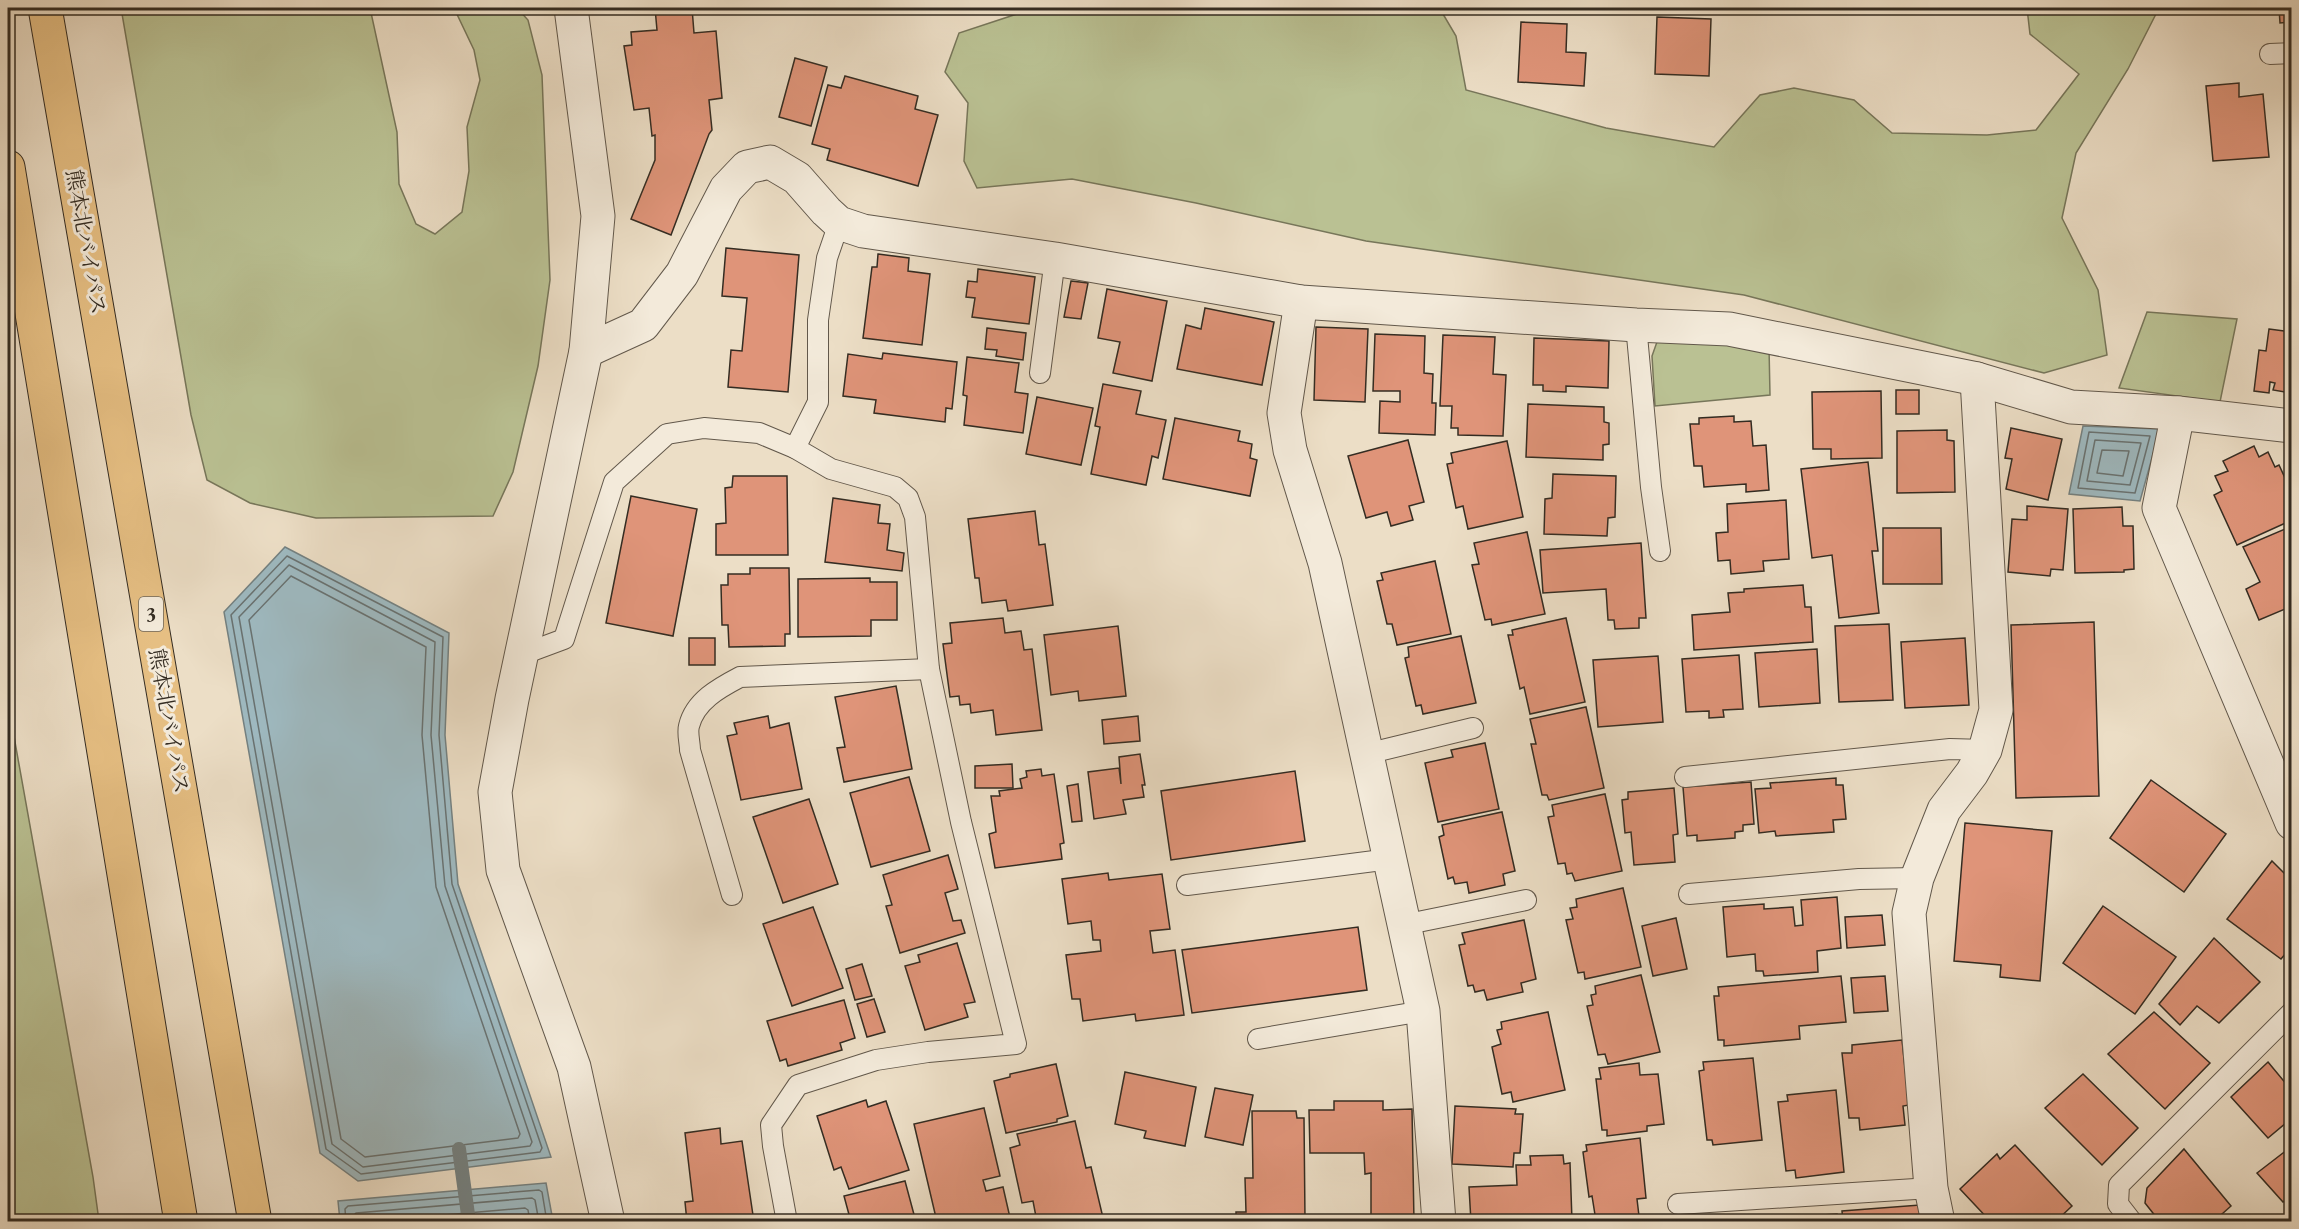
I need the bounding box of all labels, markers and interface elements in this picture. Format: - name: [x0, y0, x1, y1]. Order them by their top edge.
- street label: 熊本北バイパス: [60, 167, 113, 316]
- road number: 3: [139, 597, 163, 631]
- street label: 熊本北バイパス: [143, 646, 196, 795]

